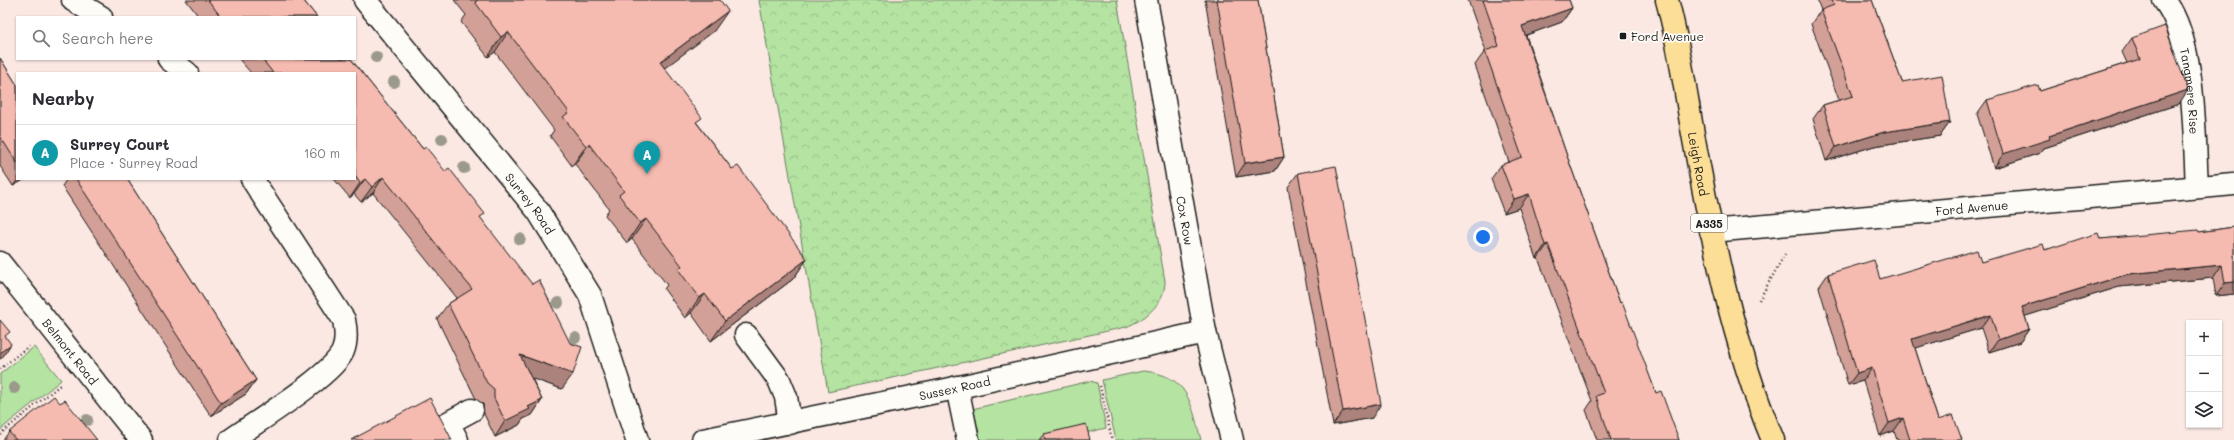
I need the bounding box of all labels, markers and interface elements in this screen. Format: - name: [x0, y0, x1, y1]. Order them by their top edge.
- search box: [16, 16, 356, 60]
- icon: search: [30, 27, 52, 49]
- text: Search here: [62, 28, 153, 48]
- place label: Ford Avenue: [1631, 28, 1704, 44]
- marker: Ford Avenue: [1618, 31, 1628, 41]
- street label: Tangmere Rise: [2177, 46, 2203, 135]
- text: Nearby: [32, 87, 94, 109]
- street label: Leigh Road: [1685, 131, 1713, 198]
- text: Surrey Court: [70, 134, 169, 154]
- pin: A: [634, 141, 660, 174]
- text: A: [40, 144, 50, 161]
- text: 160 m: [304, 144, 340, 161]
- text: Place · Surrey Road: [70, 154, 198, 171]
- street label: Surrey Road: [502, 169, 558, 237]
- street label: Cox Row: [1173, 195, 1197, 246]
- street label: Ford Avenue: [1935, 196, 2009, 219]
- road number: A335: [1691, 214, 1727, 232]
- your location: [1473, 227, 1493, 247]
- street label: Belmont Road: [39, 315, 102, 388]
- map controls: [2186, 320, 2222, 428]
- button: +: [2186, 320, 2222, 356]
- button: −: [2186, 356, 2222, 392]
- street label: Sussex Road: [918, 372, 992, 403]
- button: layers: [2186, 392, 2222, 428]

